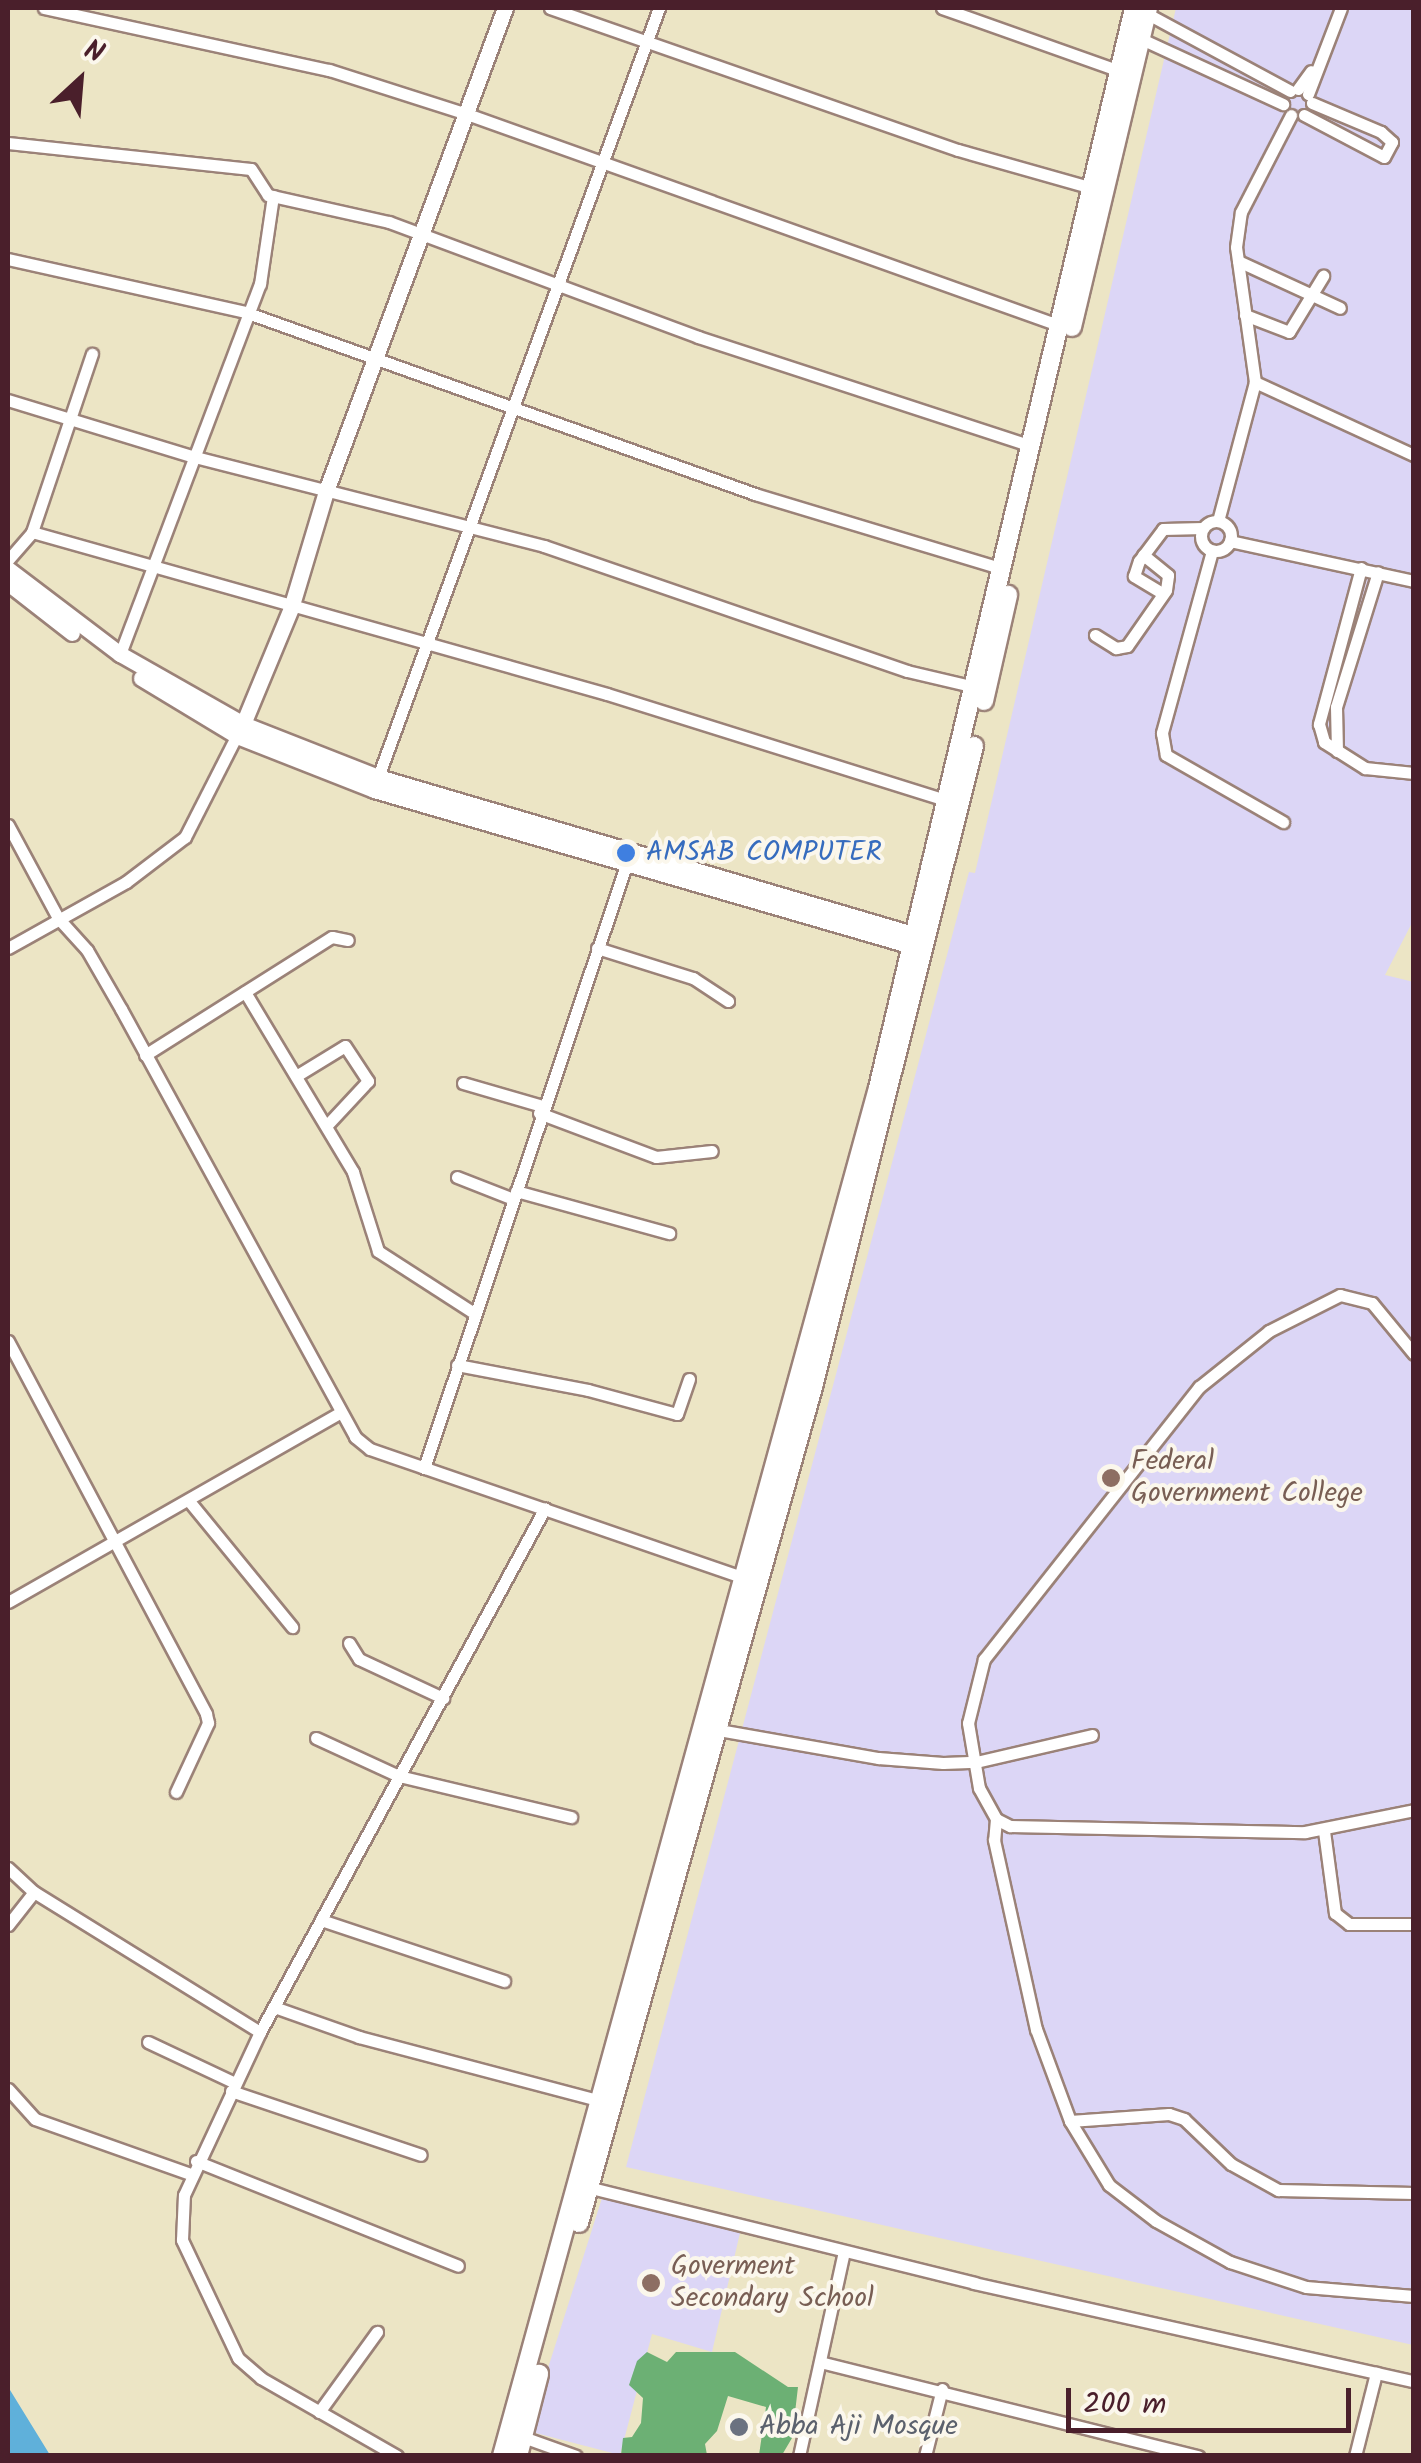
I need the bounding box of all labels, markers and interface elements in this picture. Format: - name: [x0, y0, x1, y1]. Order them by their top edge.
- text: N: [76, 28, 111, 77]
- north arrow: [30, 30, 130, 130]
- place label: AMSAB COMPUTER: [646, 836, 882, 870]
- marker: AMSAB COMPUTER: [615, 842, 637, 864]
- place label: Federal Government College: [1131, 1445, 1363, 1511]
- marker: Federal Government College: [1100, 1467, 1122, 1489]
- place label: Goverment Secondary School: [671, 2250, 874, 2316]
- marker: Goverment Secondary School: [640, 2272, 662, 2294]
- scale bar: [1071, 2368, 1356, 2430]
- text: 200 m: [1083, 2381, 1166, 2429]
- place label: Abba Aji Mosque: [759, 2410, 958, 2444]
- marker: Abba Aji Mosque: [728, 2416, 750, 2438]

